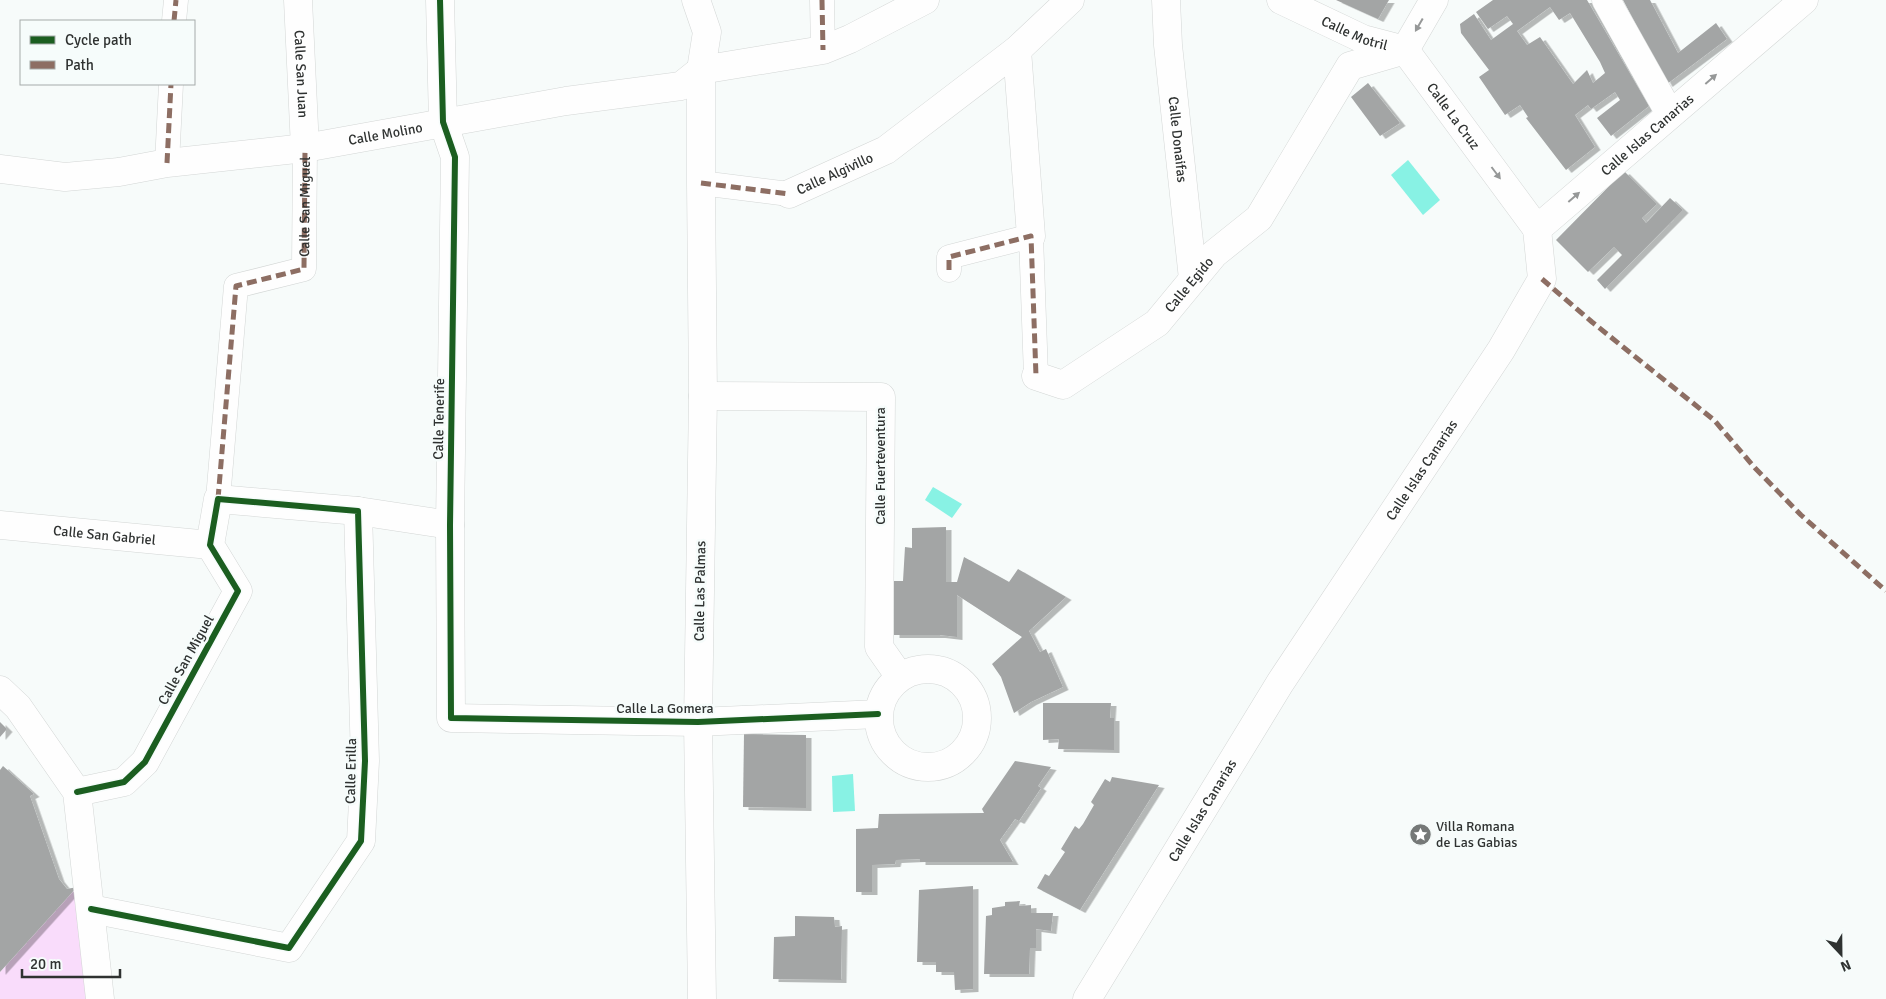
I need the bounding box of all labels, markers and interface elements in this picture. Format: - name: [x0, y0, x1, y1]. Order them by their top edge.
- street label: Calle Motril: [1319, 12, 1390, 54]
- one-way arrow: [1415, 18, 1424, 31]
- legend: [20, 20, 195, 85]
- street label: Calle San Juan: [291, 30, 312, 118]
- text: Cycle path: [65, 31, 132, 49]
- text: Path: [65, 56, 94, 74]
- one-way arrow: [1704, 74, 1717, 85]
- street label: Calle La Cruz: [1424, 79, 1484, 153]
- street label: Calle Islas Canarias: [1597, 90, 1697, 179]
- street label: Calle Donaifas: [1165, 96, 1191, 183]
- street label: Calle Molino: [347, 119, 424, 149]
- street label: Calle Algivillo: [794, 149, 875, 198]
- street label: Calle San Miguel: [296, 157, 313, 257]
- one-way arrow: [1491, 166, 1502, 179]
- one-way arrow: [1568, 191, 1581, 202]
- street label: Calle Egido: [1161, 253, 1217, 316]
- street label: Calle Tenerife: [430, 378, 448, 460]
- street label: Calle Fuerteventura: [872, 407, 889, 525]
- street label: Calle Islas Canarias: [1382, 417, 1461, 523]
- street label: Calle San Gabriel: [52, 522, 157, 548]
- street label: Calle Las Palmas: [691, 541, 709, 641]
- street label: Calle San Miguel: [154, 612, 218, 708]
- street label: Calle La Gomera: [616, 700, 714, 717]
- street label: Calle Erilla: [342, 738, 360, 804]
- street label: Calle Islas Canarias: [1164, 756, 1240, 865]
- place label: Villa Romana de Las Gabias: [1436, 818, 1517, 851]
- place icon: Villa Romana de Las Gabias: [1408, 822, 1432, 846]
- north arrow: [1816, 929, 1866, 979]
- scale bar: [22, 946, 120, 978]
- text: 20 m: [30, 955, 61, 973]
- text: N: [1838, 956, 1853, 975]

